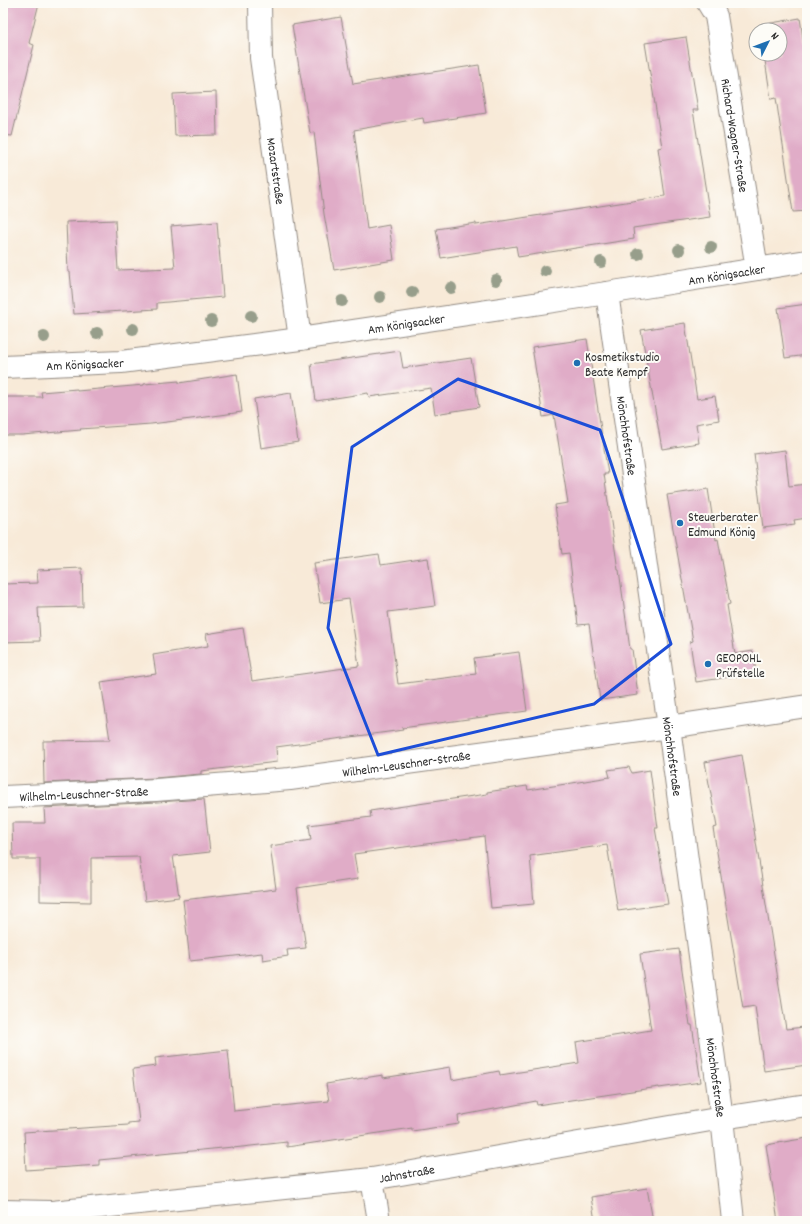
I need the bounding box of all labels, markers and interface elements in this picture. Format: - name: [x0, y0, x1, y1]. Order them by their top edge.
- north arrow: [748, 22, 788, 62]
- text: N: [766, 29, 782, 44]
- street label: Richard-Wagner-Straße: [714, 77, 751, 194]
- street label: Mozartstraße: [260, 137, 288, 206]
- street label: Am Königsacker: [687, 261, 767, 292]
- street label: Am Königsacker: [367, 310, 447, 341]
- place label: Kosmetikstudio Beate Kempf: [585, 349, 660, 383]
- street label: Am Königsacker: [46, 355, 125, 377]
- marker: Kosmetikstudio Beate Kempf: [572, 358, 582, 368]
- street label: Mönchhofstraße: [610, 395, 640, 477]
- place label: Steuerberater Edmund König: [688, 509, 758, 543]
- marker: Steuerberater Edmund König: [675, 518, 685, 528]
- place label: GEOPOHL Prüfstelle: [716, 650, 765, 684]
- marker: GEOPOHL Prüfstelle: [703, 659, 713, 669]
- street label: Mönchhofstraße: [656, 716, 685, 798]
- street label: Wilhelm-Leuschner-Straße: [341, 747, 472, 784]
- street label: Wilhelm-Leuschner-Straße: [19, 783, 149, 808]
- street label: Mönchhofstraße: [699, 1037, 729, 1119]
- street label: Jahnstraße: [378, 1161, 437, 1190]

